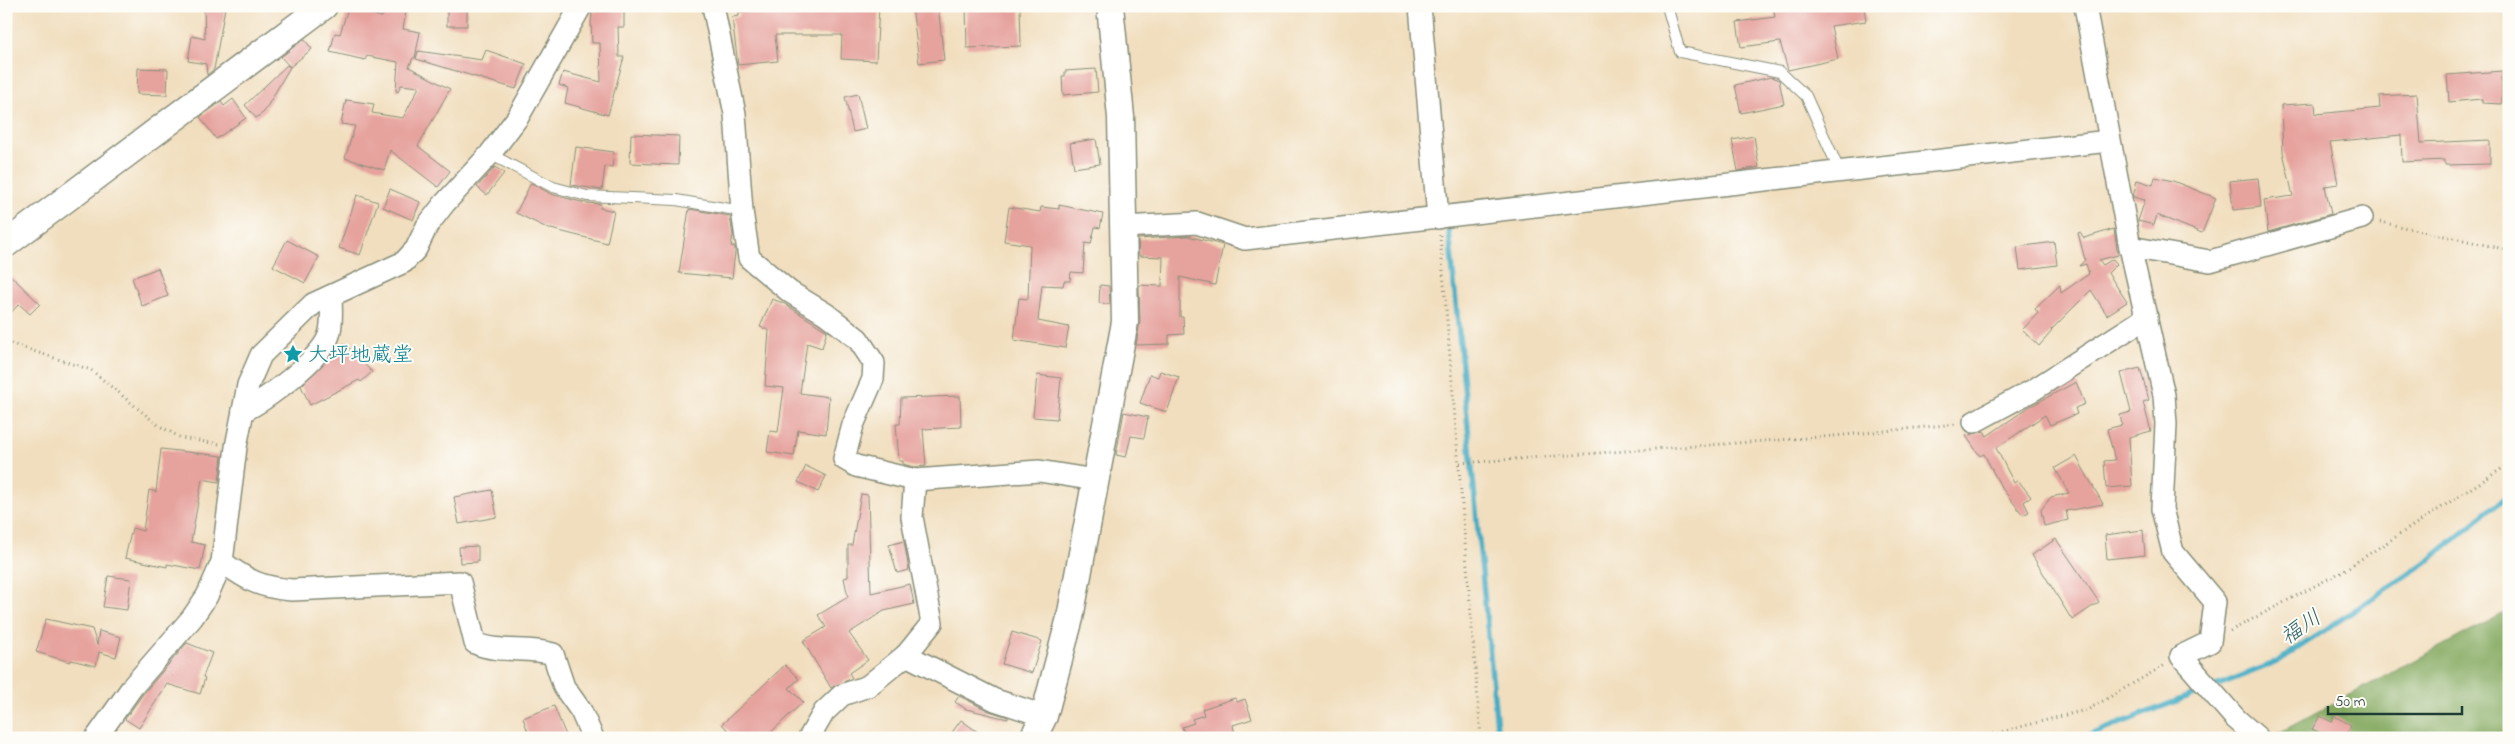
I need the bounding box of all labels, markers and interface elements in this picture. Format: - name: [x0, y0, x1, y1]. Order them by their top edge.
- place label: 大坪地蔵堂: [308, 341, 413, 371]
- place icon: 大坪地蔵堂: [282, 343, 304, 365]
- water label: 福川: [2274, 603, 2329, 654]
- scale bar: [2328, 684, 2461, 716]
- text: 50 m: [2335, 691, 2366, 713]

